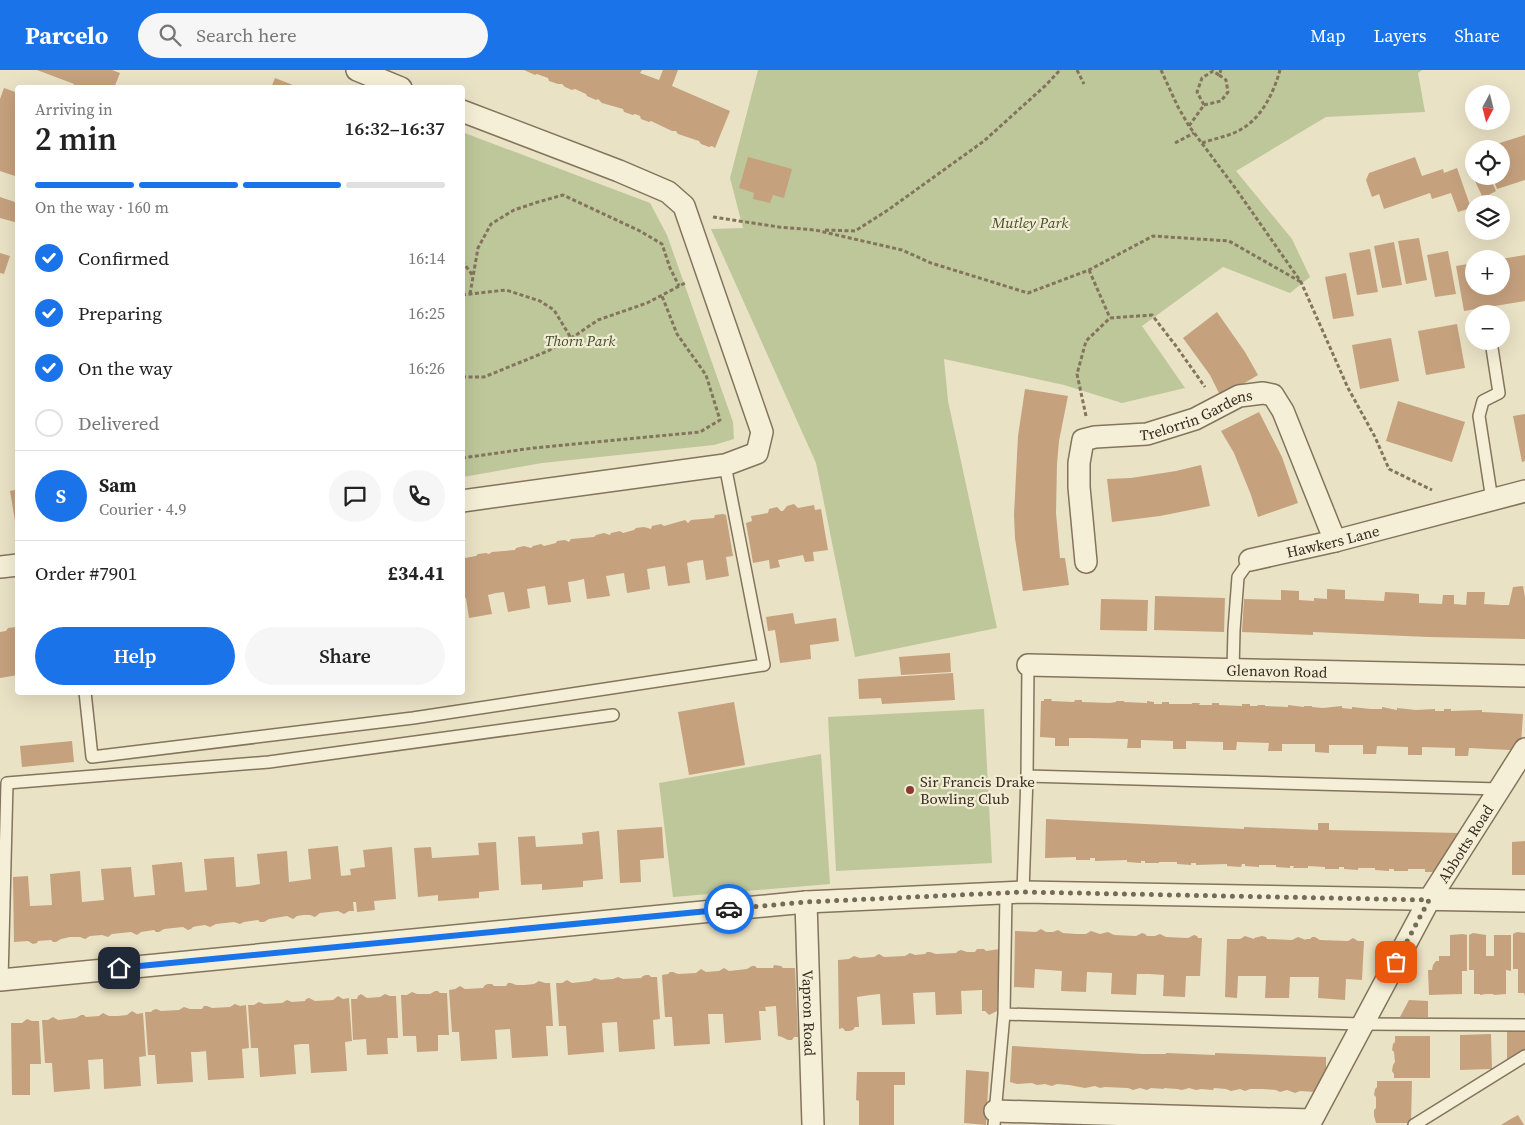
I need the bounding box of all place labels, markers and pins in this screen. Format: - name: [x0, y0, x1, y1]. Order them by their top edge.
- place label: Sir Francis Drake Bowling Club: [920, 771, 1035, 809]
- marker: Sir Francis Drake Bowling Club: [904, 784, 916, 796]
- pin: [1375, 941, 1417, 983]
- pin: [98, 947, 140, 989]

